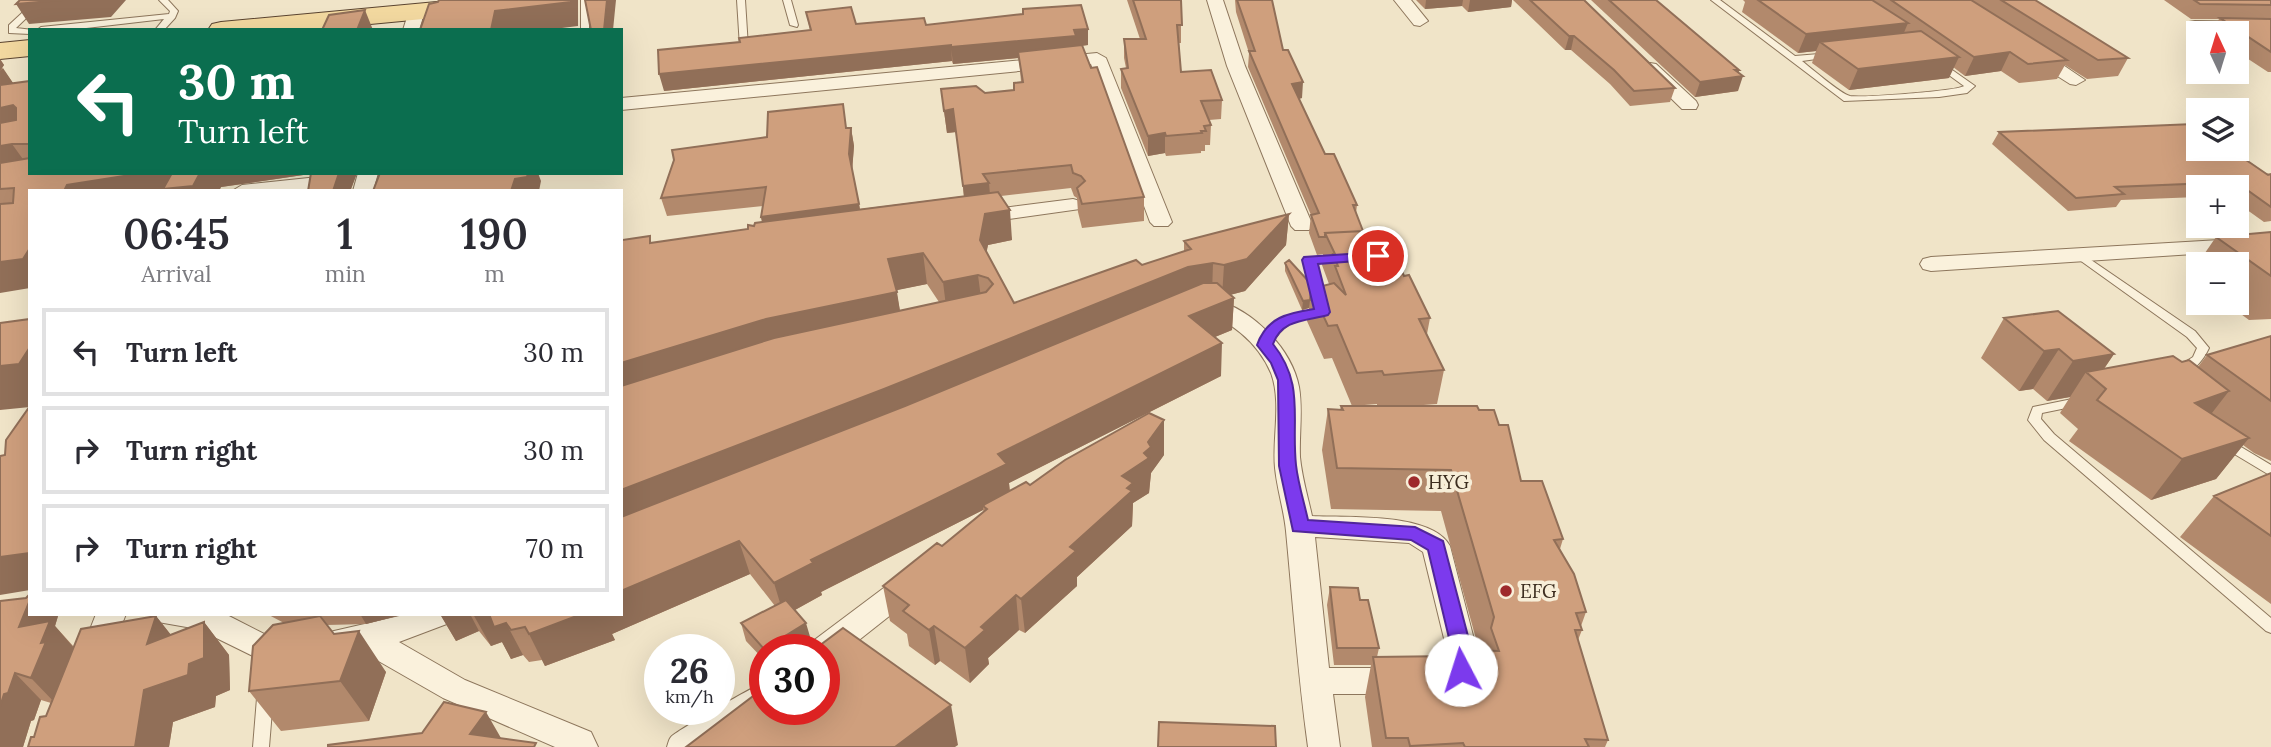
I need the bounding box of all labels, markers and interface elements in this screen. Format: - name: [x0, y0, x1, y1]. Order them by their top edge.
- north arrow: [2186, 21, 2249, 84]
- map controls: [2186, 21, 2249, 315]
- text: 30 m: [178, 50, 295, 112]
- icon: left: [63, 56, 154, 147]
- button: layers: [2186, 98, 2249, 161]
- text: Turn left: [178, 111, 308, 152]
- button: +: [2186, 175, 2249, 238]
- text: 06:45: [123, 207, 230, 261]
- text: 1: [337, 207, 354, 261]
- text: 190: [461, 207, 528, 261]
- pin: [1348, 226, 1408, 286]
- icon: arrive: [1359, 237, 1397, 275]
- button: −: [2186, 252, 2249, 315]
- text: Arrival: [141, 259, 212, 288]
- text: min: [325, 259, 366, 288]
- text: m: [484, 259, 505, 288]
- icon: left: [67, 333, 105, 371]
- text: Turn left: [126, 336, 237, 369]
- text: 30 m: [523, 336, 584, 369]
- icon: right: [67, 431, 105, 469]
- text: Turn right: [126, 434, 257, 467]
- text: 30 m: [523, 434, 584, 467]
- place label: HYG: [1428, 470, 1470, 494]
- marker: HYG: [1406, 474, 1422, 490]
- icon: right: [67, 529, 105, 567]
- text: Turn right: [126, 532, 257, 565]
- text: 70 m: [526, 532, 584, 565]
- place label: EFG: [1520, 579, 1557, 603]
- marker: EFG: [1498, 583, 1514, 599]
- position arrow: [1424, 633, 1498, 707]
- speed limit sign: 30: [749, 634, 840, 725]
- text: 26: [670, 648, 709, 693]
- text: km/h: [665, 685, 714, 708]

